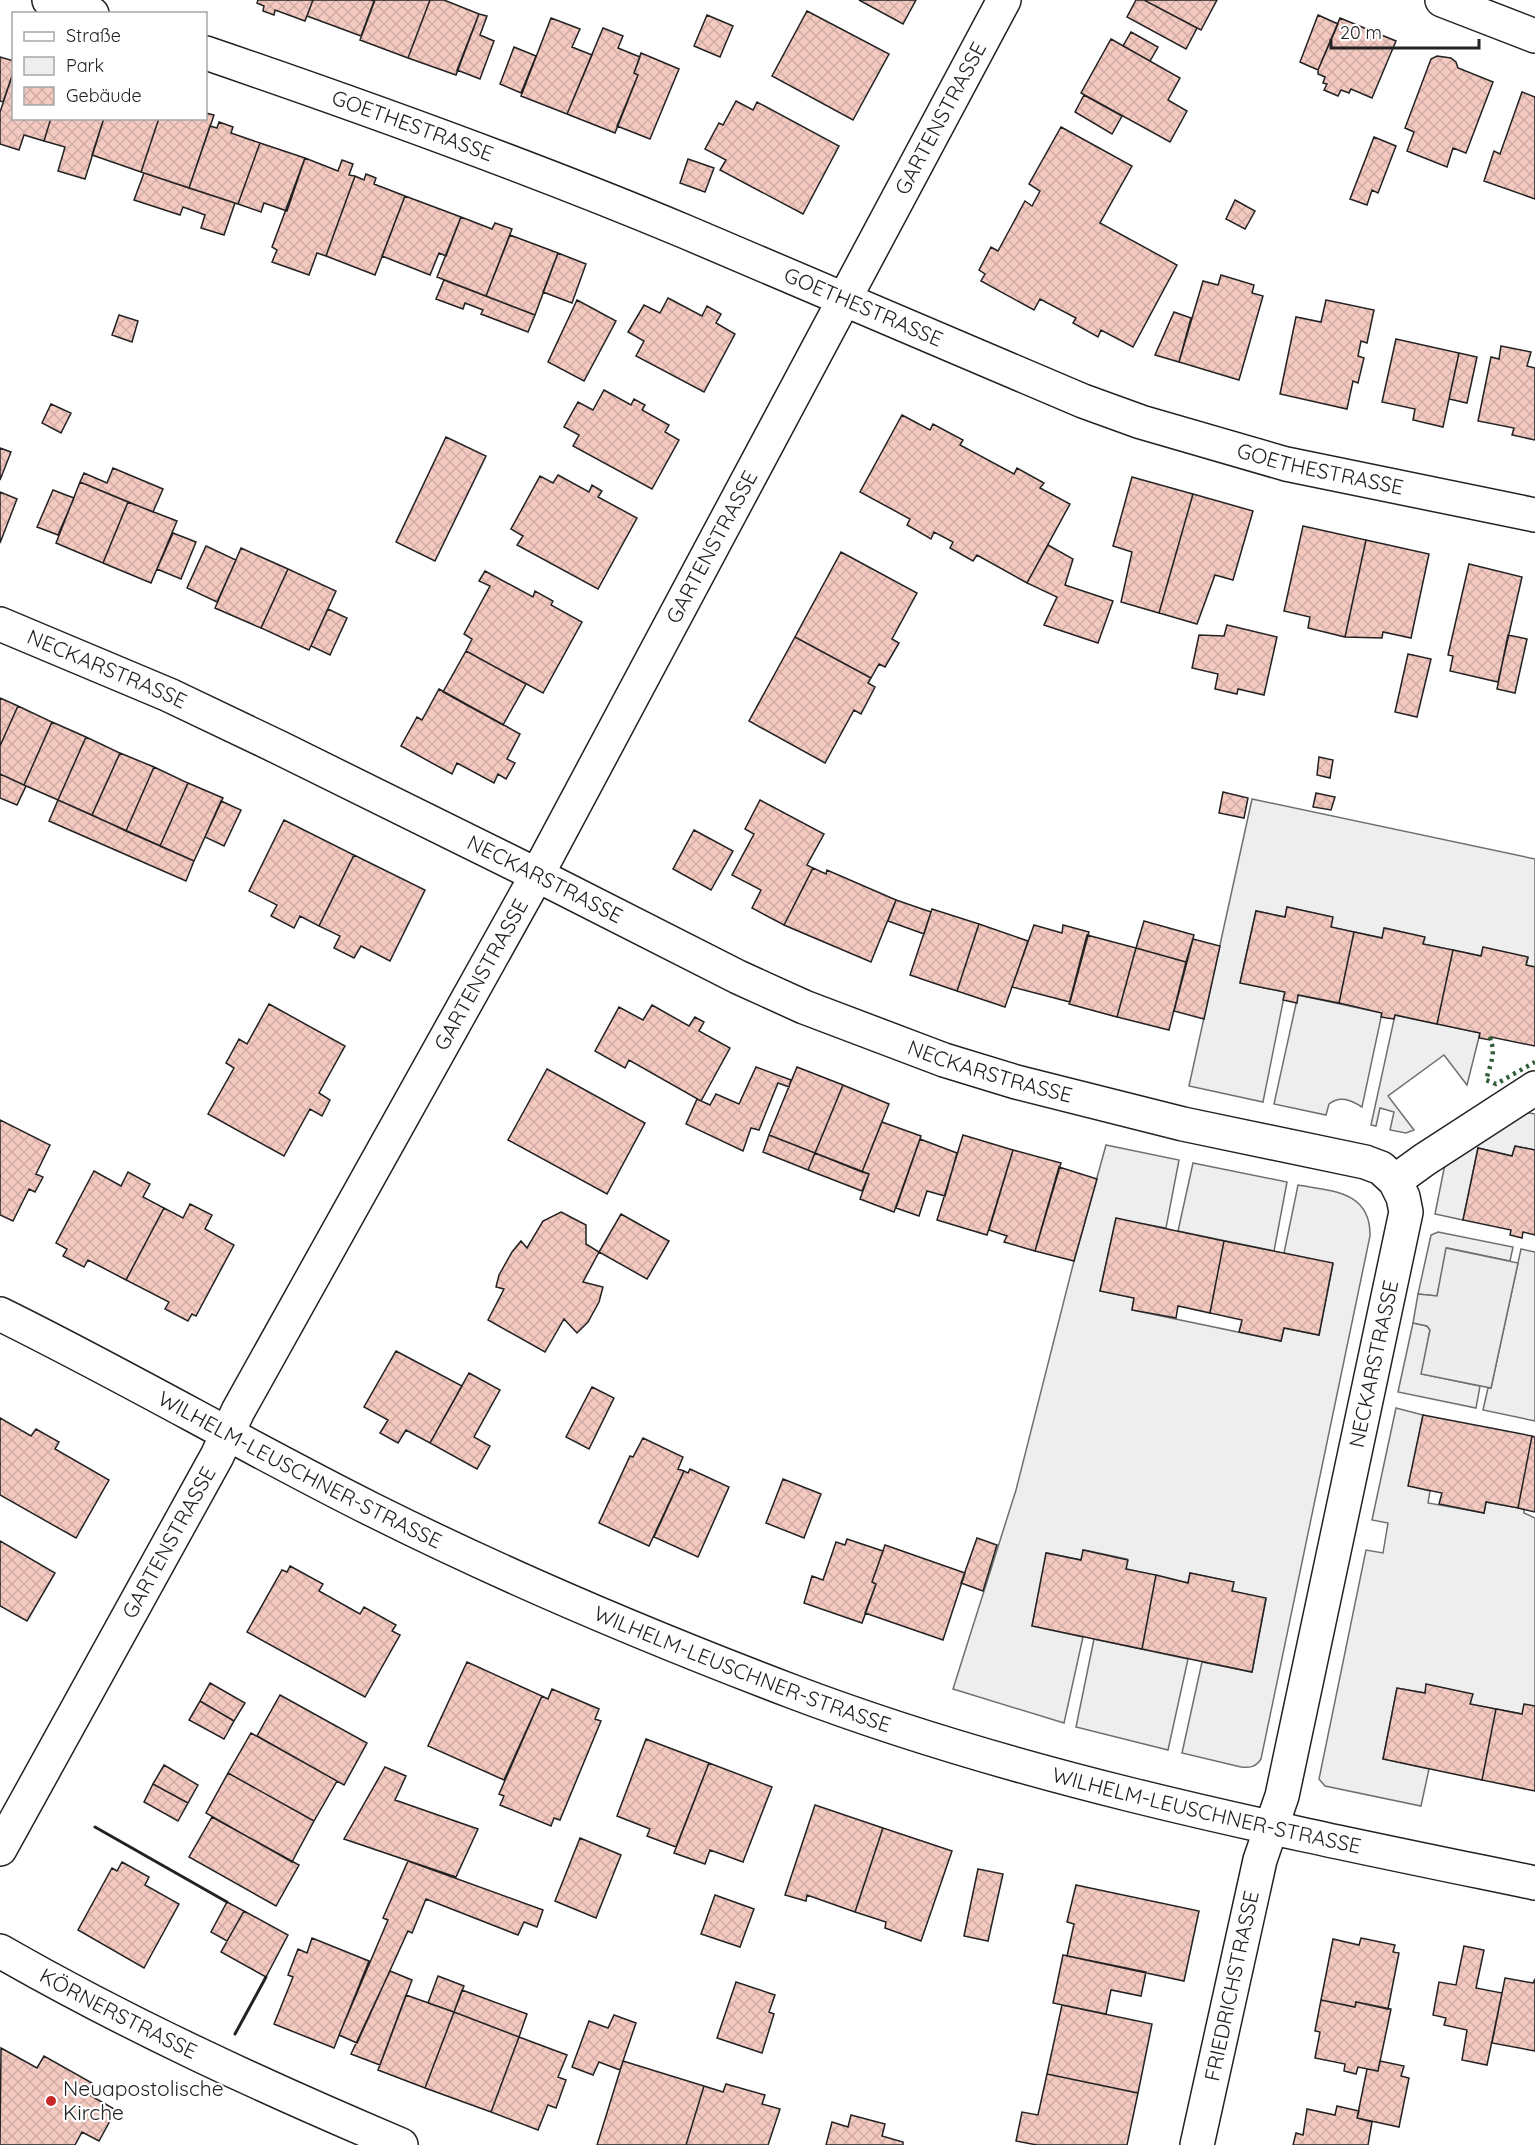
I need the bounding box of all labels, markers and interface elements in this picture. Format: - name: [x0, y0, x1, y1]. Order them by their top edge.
- legend: [12, 12, 207, 120]
- scale bar: [1331, 12, 1480, 50]
- text: 20 m: [1340, 21, 1382, 44]
- text: Straße: [66, 24, 121, 47]
- street label: GARTENSTRASSE: [889, 37, 991, 199]
- text: Park: [66, 54, 104, 77]
- text: Gebäude: [66, 84, 142, 107]
- street label: GOETHESTRASSE: [329, 84, 497, 166]
- street label: GOETHESTRASSE: [780, 261, 947, 352]
- street label: GOETHESTRASSE: [1234, 436, 1406, 500]
- street label: GARTENSTRASSE: [660, 466, 763, 628]
- street label: NECKARSTRASSE: [24, 623, 191, 714]
- street label: NECKARSTRASSE: [463, 829, 627, 928]
- street label: GARTENSTRASSE: [428, 894, 533, 1055]
- street label: NECKARSTRASSE: [904, 1034, 1075, 1108]
- street label: NECKARSTRASSE: [1343, 1278, 1403, 1450]
- street label: WILHELM-LEUSCHNER-STRASSE: [154, 1385, 446, 1554]
- street label: GARTENSTRASSE: [116, 1462, 221, 1623]
- street label: WILHELM-LEUSCHNER-STRASSE: [590, 1599, 895, 1737]
- street label: WILHELM-LEUSCHNER-STRASSE: [1050, 1761, 1363, 1859]
- street label: FRIEDRICHSTRASSE: [1198, 1888, 1264, 2083]
- street label: KÖRNERSTRASSE: [35, 1962, 202, 2064]
- place label: Neuapostolische Kirche: [63, 2075, 224, 2125]
- marker: Neuapostolische Kirche: [44, 2094, 58, 2108]

